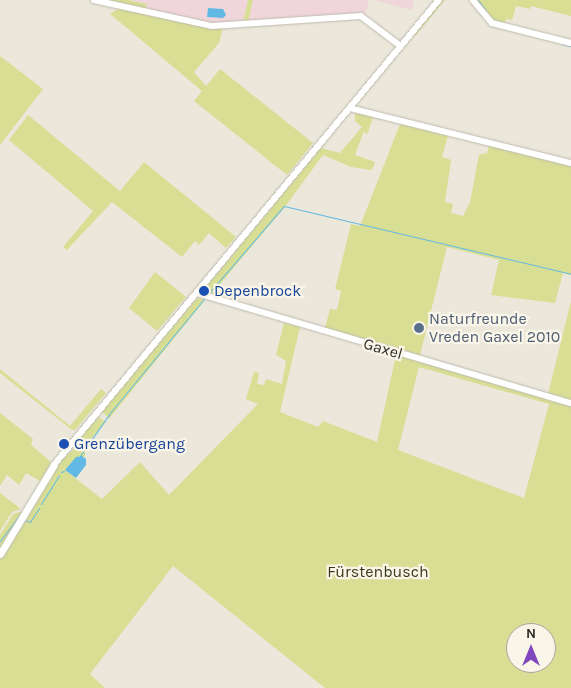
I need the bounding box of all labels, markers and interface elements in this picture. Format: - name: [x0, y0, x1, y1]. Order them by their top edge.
- place label: Depenbrock: [214, 281, 301, 301]
- marker: Depenbrock: [198, 285, 210, 297]
- place label: Naturfreunde Vreden Gaxel 2010: [429, 309, 560, 347]
- marker: Naturfreunde Vreden Gaxel 2010: [413, 322, 425, 334]
- street label: Gaxel: [361, 334, 405, 364]
- place label: Grenzübergang: [74, 434, 185, 454]
- marker: Grenzübergang: [58, 438, 70, 450]
- park label: Fürstenbusch: [327, 562, 429, 582]
- north arrow: [506, 623, 556, 673]
- text: N: [526, 625, 536, 642]

